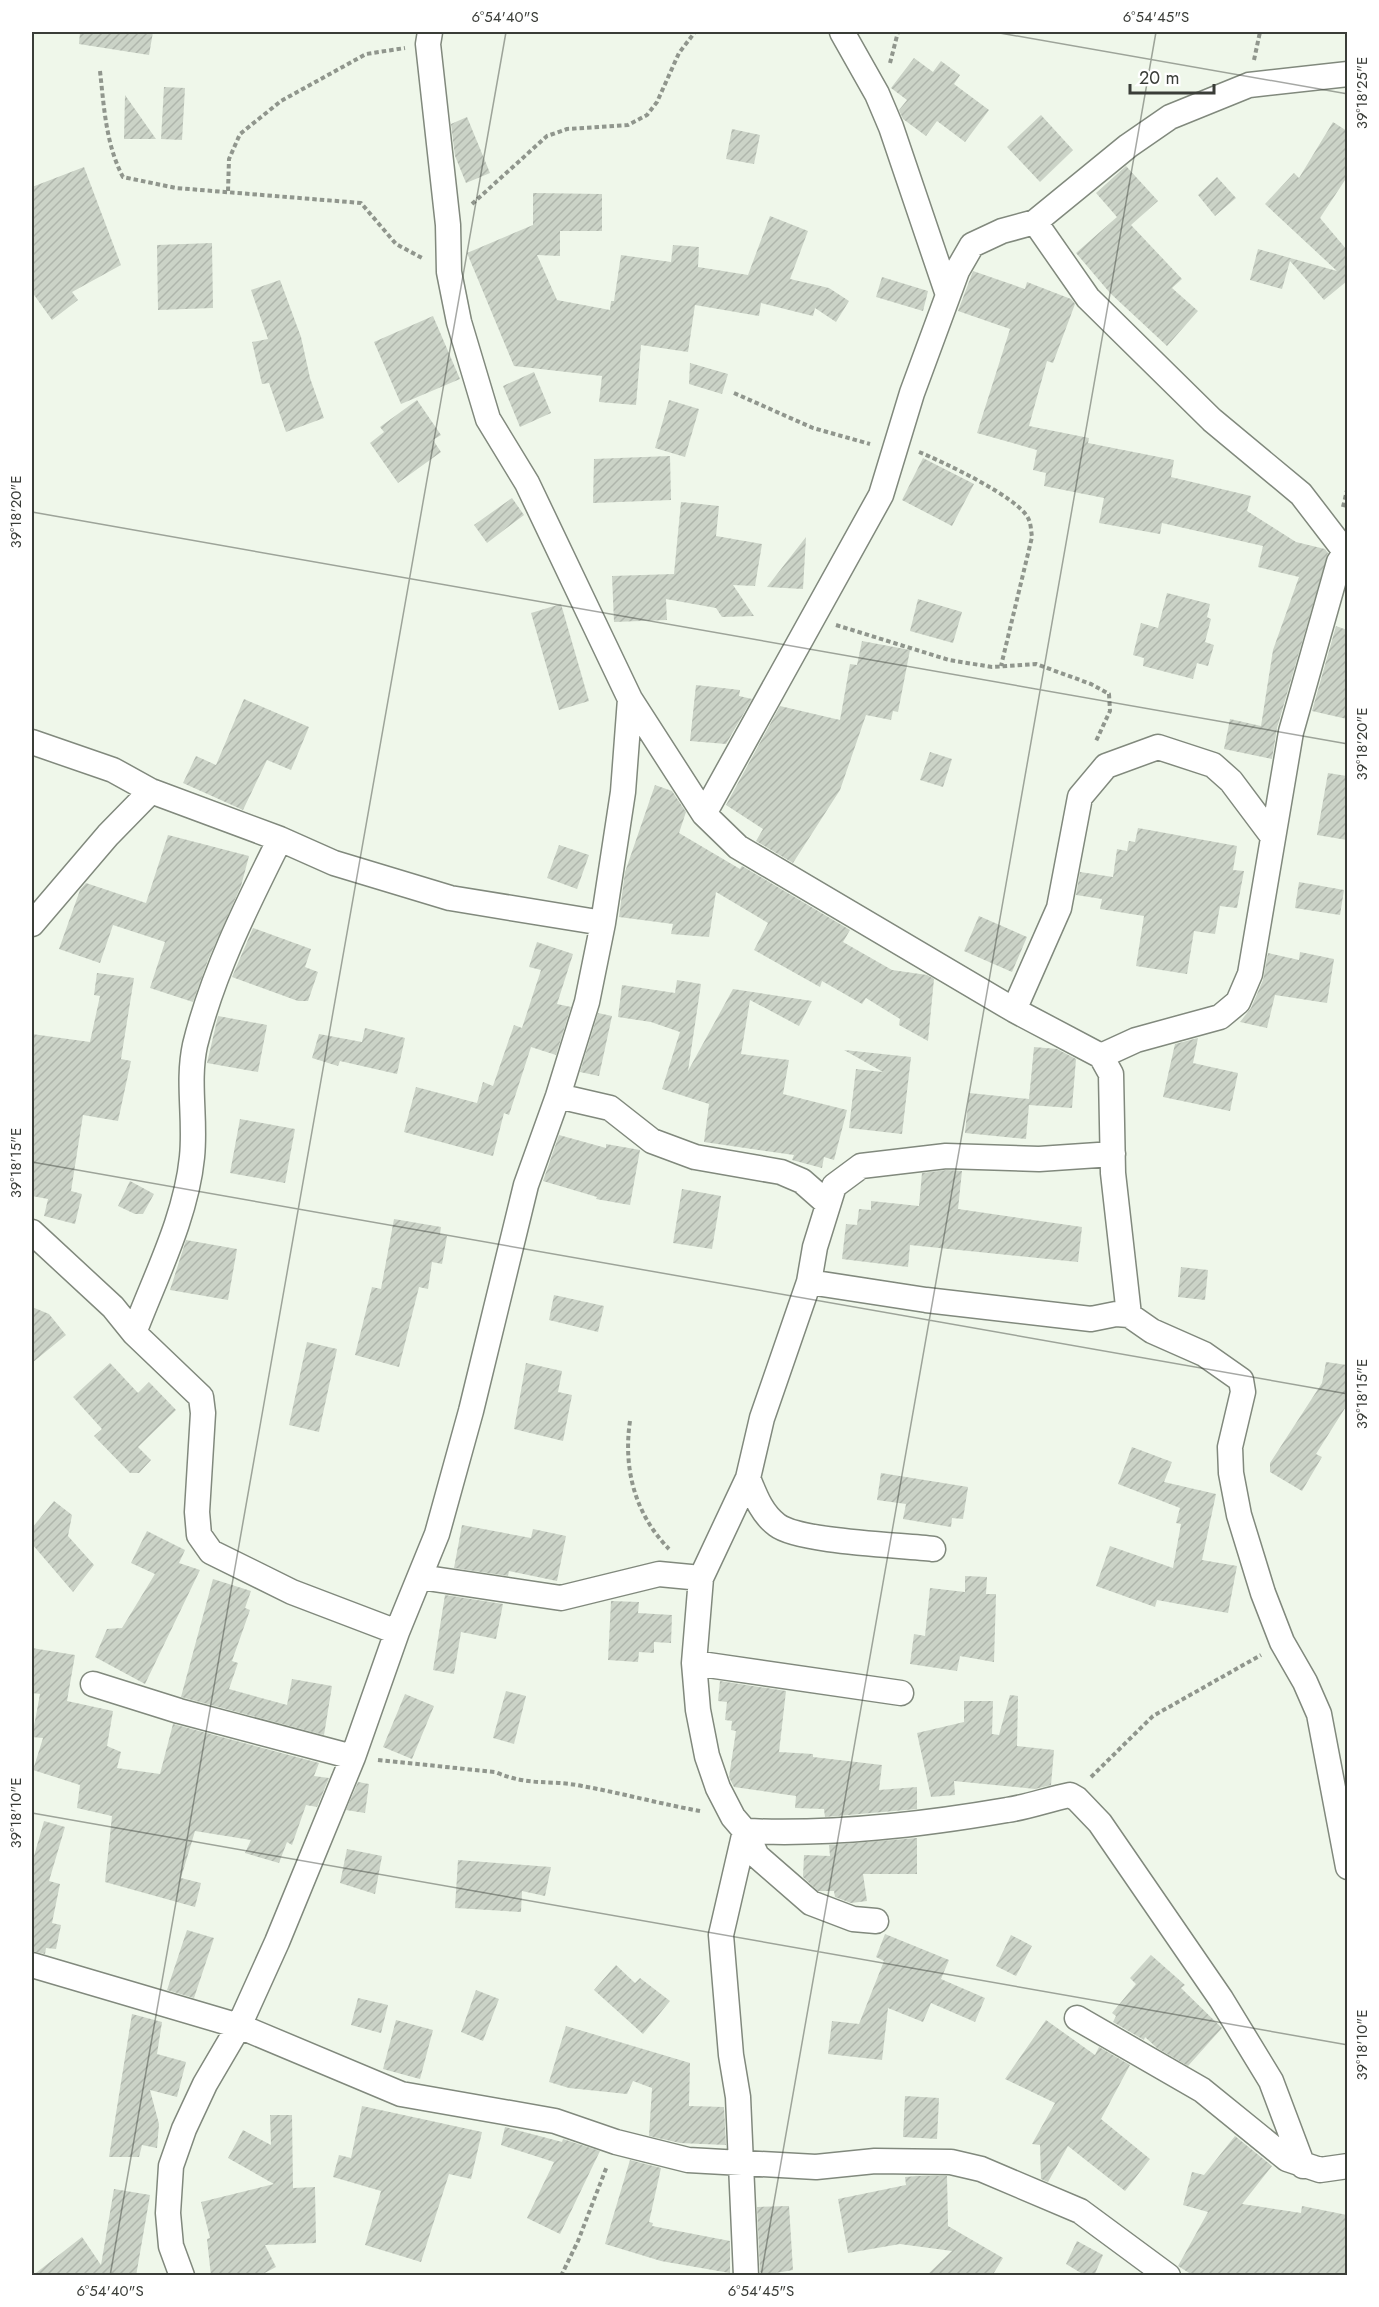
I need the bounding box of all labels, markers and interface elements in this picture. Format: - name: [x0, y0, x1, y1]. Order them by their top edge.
- text: 6°54'40"S: [471, 6, 539, 28]
- text: 6°54'45"S: [1123, 6, 1189, 28]
- scale bar: [1130, 57, 1214, 95]
- text: 39°18'25"E: [1351, 57, 1373, 129]
- text: 20 m: [1139, 65, 1179, 91]
- text: 39°18'20"E: [5, 476, 27, 548]
- text: 39°18'20"E: [1351, 708, 1373, 780]
- text: 39°18'15"E: [5, 1128, 27, 1198]
- text: 39°18'15"E: [1351, 1359, 1373, 1429]
- text: 39°18'10"E: [5, 1777, 27, 1849]
- text: 39°18'10"E: [1351, 2009, 1373, 2081]
- text: 6°54'40"S: [76, 2280, 144, 2302]
- text: 6°54'45"S: [728, 2280, 794, 2302]

